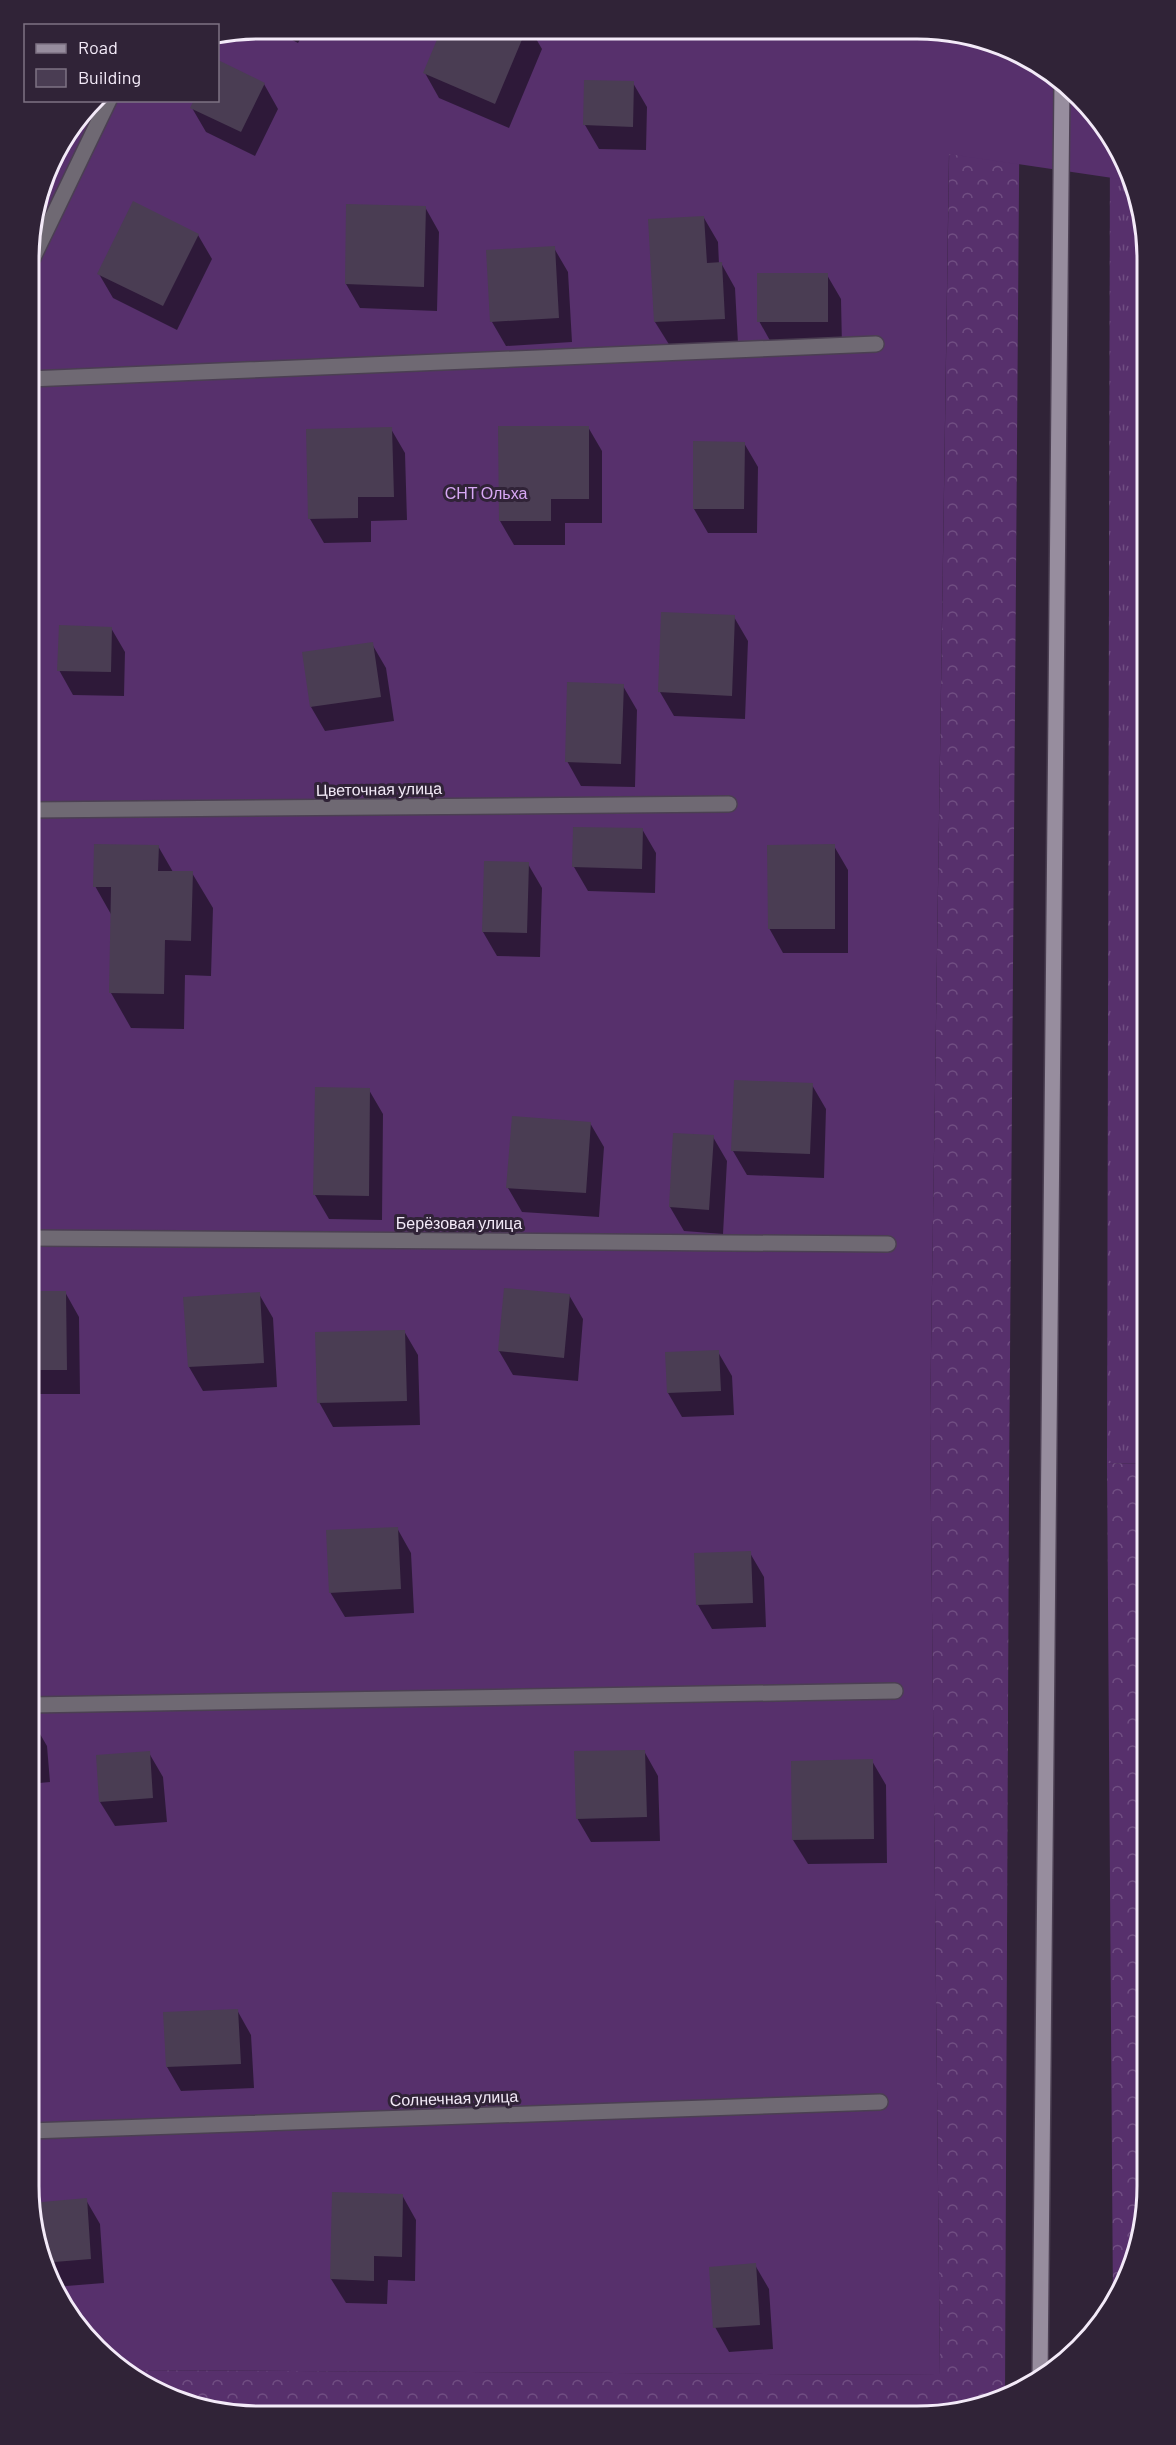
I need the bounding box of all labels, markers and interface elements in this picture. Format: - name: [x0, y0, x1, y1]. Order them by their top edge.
- legend: [24, 24, 219, 102]
- text: Road: [78, 36, 118, 58]
- text: Building: [78, 66, 141, 88]
- park label: СНТ Ольха: [445, 483, 527, 502]
- street label: Цветочная улица: [316, 778, 442, 799]
- street label: Берёзовая улица: [396, 1213, 522, 1232]
- street label: Солнечная улица: [389, 2086, 519, 2109]

